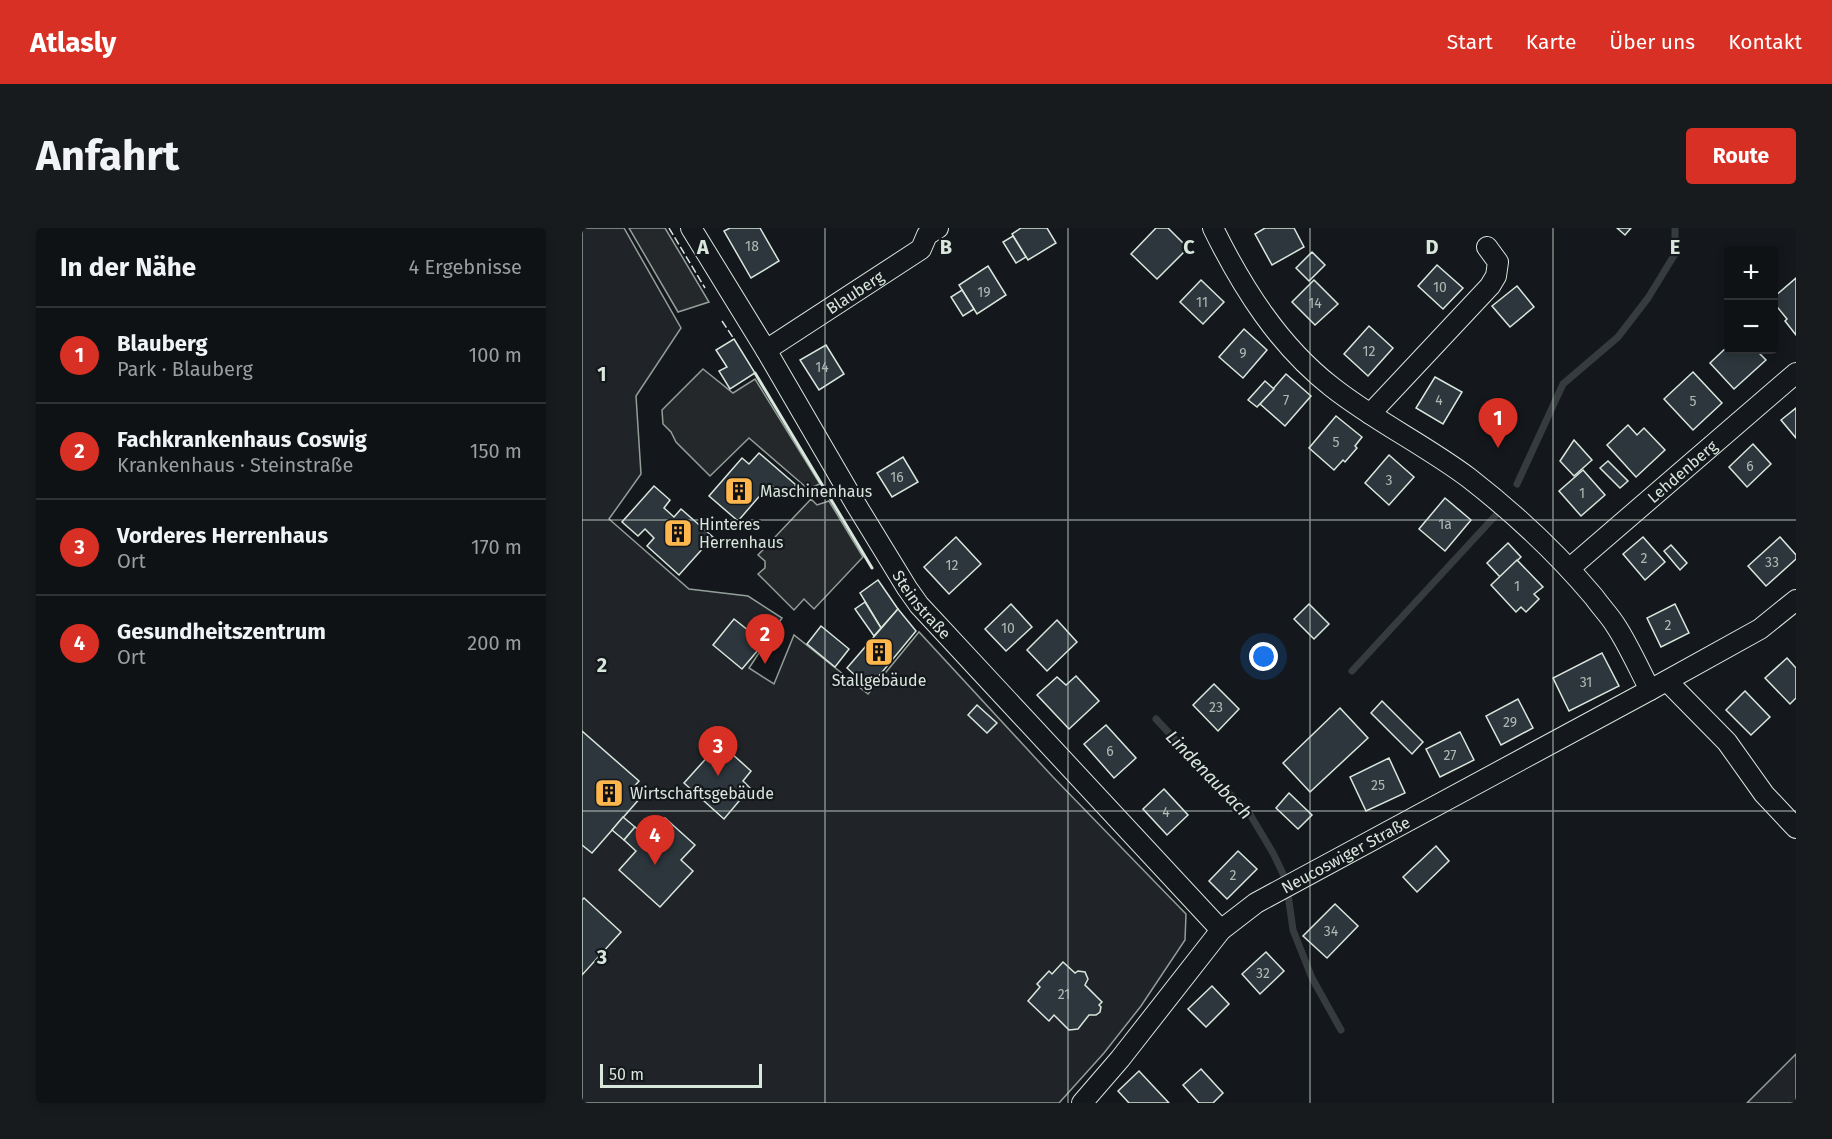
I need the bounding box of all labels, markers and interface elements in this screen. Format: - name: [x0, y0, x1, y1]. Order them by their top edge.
- text: Atlasly: [30, 26, 116, 59]
- text: Start: [1447, 29, 1493, 55]
- text: Karte: [1526, 29, 1576, 55]
- text: Über uns: [1609, 29, 1695, 55]
- text: Kontakt: [1728, 29, 1802, 55]
- button: Route: [1686, 128, 1796, 184]
- text: Anfahrt: [36, 131, 179, 181]
- text: A: [696, 235, 710, 259]
- text: B: [940, 235, 952, 259]
- text: C: [1183, 235, 1195, 259]
- text: D: [1425, 235, 1439, 259]
- text: E: [1670, 235, 1680, 259]
- house number: 18: [745, 238, 759, 255]
- map controls: [1724, 246, 1778, 354]
- button: +: [1724, 246, 1778, 300]
- text: In der Nähe: [60, 252, 196, 283]
- text: 4 Ergebnisse: [409, 255, 522, 279]
- street label: Blauberg: [823, 267, 888, 318]
- house number: 10: [1433, 279, 1447, 296]
- house number: 19: [977, 284, 991, 301]
- house number: 11: [1196, 294, 1208, 311]
- house number: 14: [1308, 295, 1322, 312]
- button: −: [1724, 300, 1778, 354]
- text: Blauberg: [117, 330, 208, 357]
- text: 1: [75, 343, 84, 367]
- text: 100 m: [469, 343, 522, 367]
- house number: 12: [1363, 343, 1376, 360]
- house number: 9: [1239, 345, 1247, 362]
- text: Park · Blauberg: [117, 357, 253, 381]
- house number: 14: [815, 359, 829, 376]
- text: 1: [597, 362, 607, 386]
- house number: 7: [1283, 392, 1289, 409]
- house number: 4: [1435, 392, 1443, 409]
- house number: 5: [1689, 393, 1697, 410]
- pin: 1: [1478, 398, 1518, 448]
- text: Fachkrankenhaus Coswig: [117, 426, 367, 453]
- house number: 5: [1332, 434, 1340, 451]
- street label: Lehdenberg: [1644, 436, 1722, 507]
- text: 2: [74, 439, 85, 463]
- text: 150 m: [470, 439, 522, 463]
- text: Krankenhaus · Steinstraße: [117, 453, 353, 477]
- house number: 6: [1746, 458, 1754, 475]
- house number: 16: [890, 469, 904, 486]
- house number: 3: [1386, 472, 1393, 489]
- building icon: Maschinenhaus: [723, 475, 755, 507]
- place label: Maschinenhaus: [760, 482, 872, 501]
- house number: 1: [1579, 485, 1585, 502]
- place label: Hinteres Herrenhaus: [699, 515, 783, 552]
- house number: 1a: [1438, 516, 1452, 533]
- building icon: Hinteres Herrenhaus: [662, 517, 694, 549]
- text: Vorderes Herrenhaus: [117, 522, 328, 549]
- text: 3: [74, 535, 85, 559]
- text: 170 m: [471, 535, 522, 559]
- text: Ort: [117, 549, 146, 573]
- house number: 2: [1641, 550, 1648, 567]
- house number: 33: [1765, 554, 1779, 571]
- house number: 12: [946, 557, 959, 574]
- street label: Steinstraße: [888, 567, 955, 643]
- house number: 1: [1514, 578, 1520, 595]
- pin: 2: [746, 614, 784, 664]
- house number: 2: [1665, 617, 1672, 634]
- text: Gesundheitszentrum: [117, 618, 326, 645]
- house number: 10: [1001, 620, 1015, 637]
- text: 4: [74, 631, 85, 655]
- text: 200 m: [467, 631, 522, 655]
- building icon: Stallgebäude: [863, 636, 895, 668]
- your location: [1249, 642, 1278, 671]
- text: Ort: [117, 645, 146, 669]
- text: 2: [597, 653, 607, 677]
- place label: Stallgebäude: [832, 671, 926, 690]
- house number: 31: [1580, 674, 1592, 691]
- house number: 23: [1209, 699, 1223, 716]
- house number: 29: [1503, 714, 1517, 731]
- pin: 3: [698, 726, 738, 776]
- water label: Lindenaubach: [1161, 726, 1257, 824]
- house number: 6: [1106, 743, 1114, 760]
- house number: 27: [1443, 747, 1457, 764]
- building icon: Wirtschaftsgebäude: [593, 777, 625, 809]
- house number: 25: [1371, 777, 1385, 794]
- place label: Wirtschaftsgebäude: [630, 784, 774, 803]
- house number: 4: [1162, 804, 1170, 821]
- street label: Neucoswiger Straße: [1278, 813, 1413, 897]
- pin: 4: [636, 816, 674, 865]
- house number: 2: [1230, 867, 1237, 884]
- house number: 34: [1324, 923, 1339, 940]
- text: 3: [596, 945, 607, 969]
- house number: 32: [1256, 965, 1270, 982]
- house number: 21: [1058, 986, 1070, 1003]
- scale bar: [600, 1061, 762, 1088]
- text: 50 m: [609, 1065, 644, 1084]

